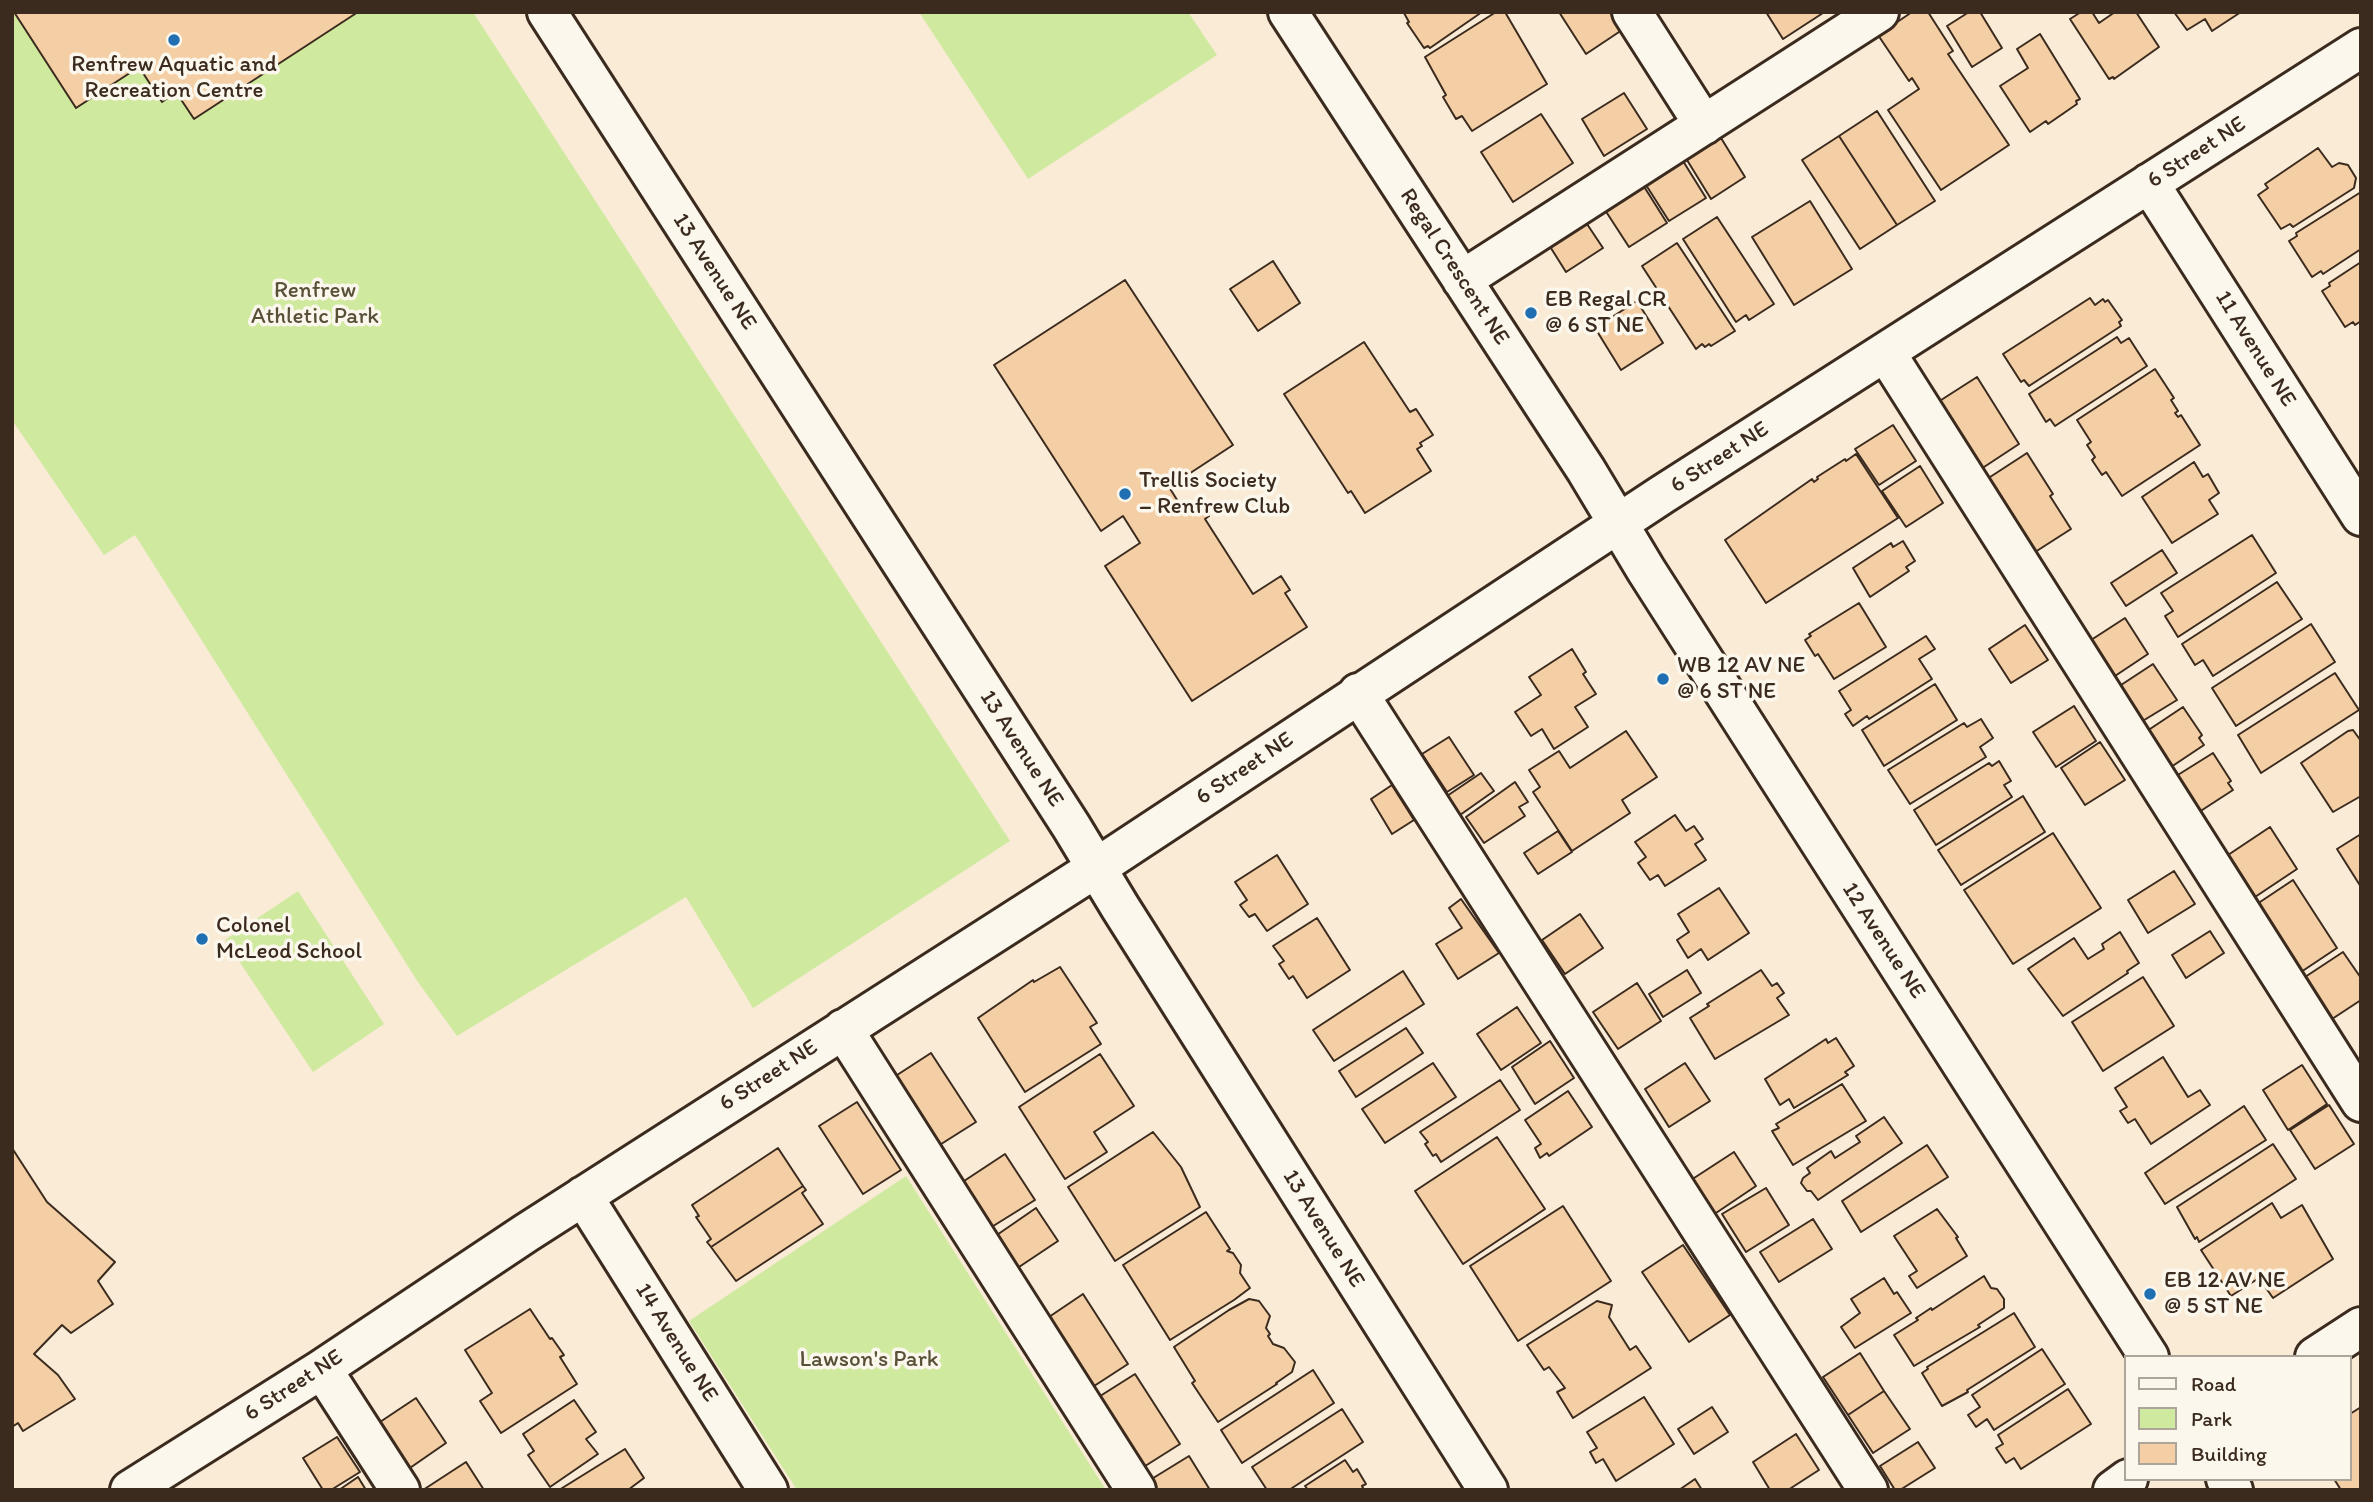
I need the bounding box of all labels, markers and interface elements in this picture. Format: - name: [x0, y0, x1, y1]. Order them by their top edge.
- marker: Renfrew Aquatic and Recreation Centre: [166, 32, 182, 48]
- place label: Renfrew Aquatic and Recreation Centre: [71, 51, 277, 105]
- street label: 6 Street NE: [2143, 111, 2251, 195]
- street label: Regal Crescent NE: [1393, 184, 1515, 350]
- street label: 13 Avenue NE: [666, 208, 762, 336]
- park label: Renfrew Athletic Park: [251, 277, 379, 331]
- place label: EB Regal CR @ 6 ST NE: [1545, 286, 1666, 340]
- street label: 11 Avenue NE: [2208, 286, 2302, 412]
- marker: EB Regal CR @ 6 ST NE: [1523, 305, 1539, 321]
- street label: 6 Street NE: [1666, 416, 1774, 500]
- place label: Trellis Society – Renfrew Club: [1139, 467, 1290, 521]
- marker: Trellis Society – Renfrew Club: [1117, 486, 1133, 502]
- place label: WB 12 AV NE @ 6 ST NE: [1677, 652, 1805, 706]
- marker: WB 12 AV NE @ 6 ST NE: [1655, 671, 1671, 687]
- street label: 13 Avenue NE: [973, 685, 1069, 813]
- street label: 6 Street NE: [1191, 726, 1299, 812]
- street label: 12 Avenue NE: [1835, 878, 1931, 1004]
- place label: Colonel McLeod School: [216, 912, 362, 966]
- marker: Colonel McLeod School: [194, 931, 210, 947]
- street label: 6 Street NE: [715, 1034, 823, 1118]
- street label: 13 Avenue NE: [1276, 1165, 1370, 1293]
- place label: EB 12 AV NE @ 5 ST NE: [2164, 1267, 2286, 1321]
- street label: 14 Avenue NE: [629, 1278, 723, 1408]
- marker: EB 12 AV NE @ 5 ST NE: [2142, 1286, 2158, 1302]
- street label: 6 Street NE: [240, 1344, 348, 1428]
- park label: Lawson's Park: [799, 1346, 939, 1374]
- legend: [2124, 1355, 2352, 1481]
- text: Road: [2191, 1371, 2236, 1396]
- text: Park: [2191, 1406, 2232, 1431]
- text: Building: [2191, 1441, 2267, 1466]

